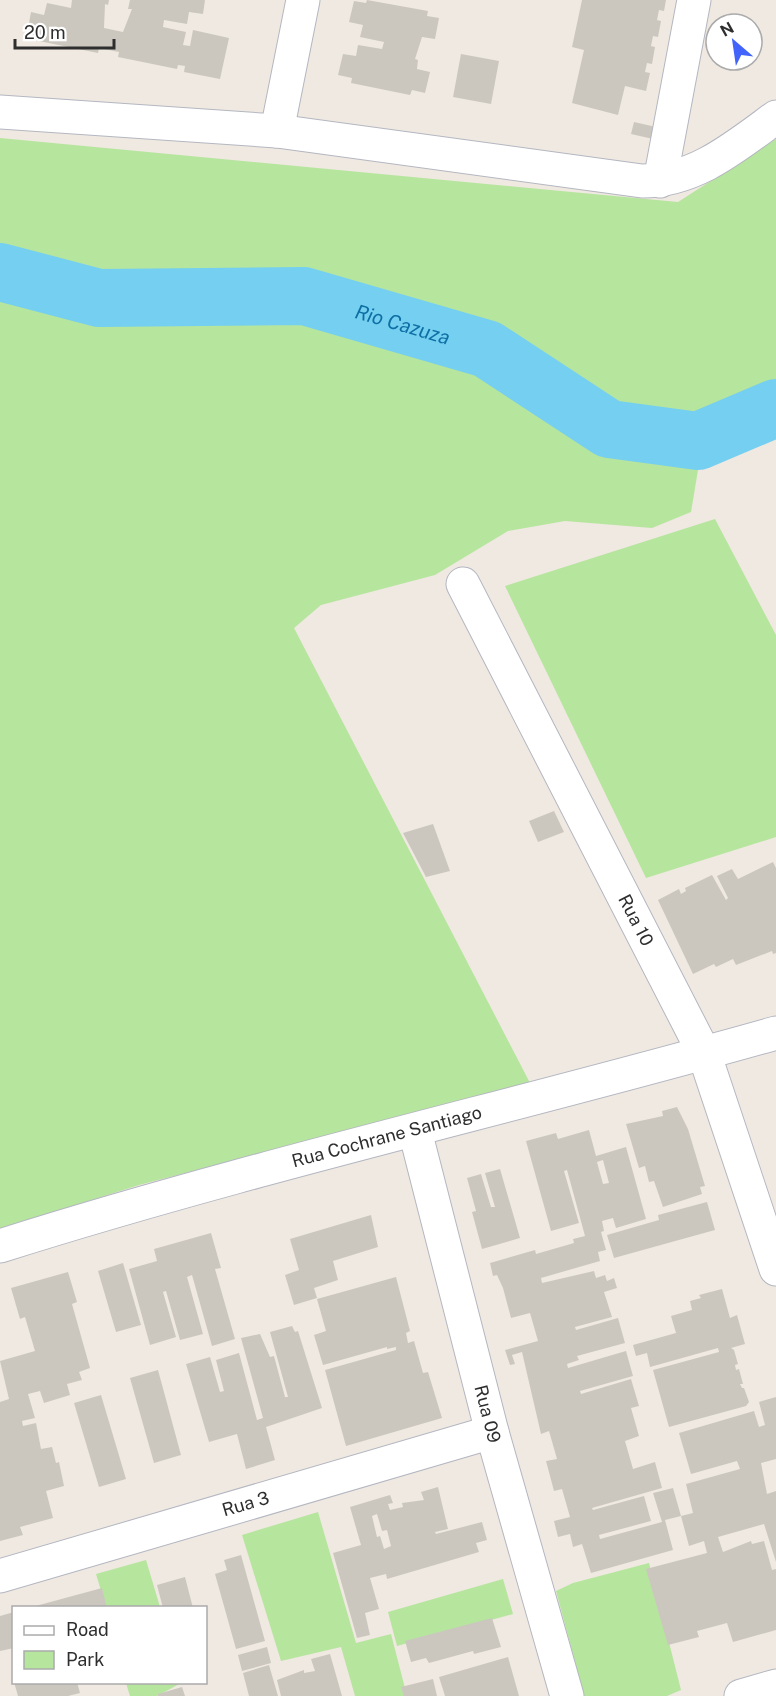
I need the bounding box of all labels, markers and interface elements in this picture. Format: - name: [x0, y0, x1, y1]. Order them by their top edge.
- scale bar: [15, 12, 114, 50]
- north arrow: [704, 12, 764, 72]
- text: N: [717, 18, 737, 41]
- text: 20 m: [24, 22, 66, 43]
- water label: Rio Cazuza: [352, 299, 453, 350]
- street label: Rua 10: [614, 891, 658, 949]
- street label: Rua Cochrane Santiago: [289, 1101, 484, 1171]
- street label: Rua 09: [470, 1383, 506, 1445]
- street label: Rua 3: [219, 1487, 272, 1520]
- legend: [12, 1606, 207, 1684]
- text: Road: [66, 1619, 109, 1640]
- text: Park: [66, 1649, 104, 1670]

